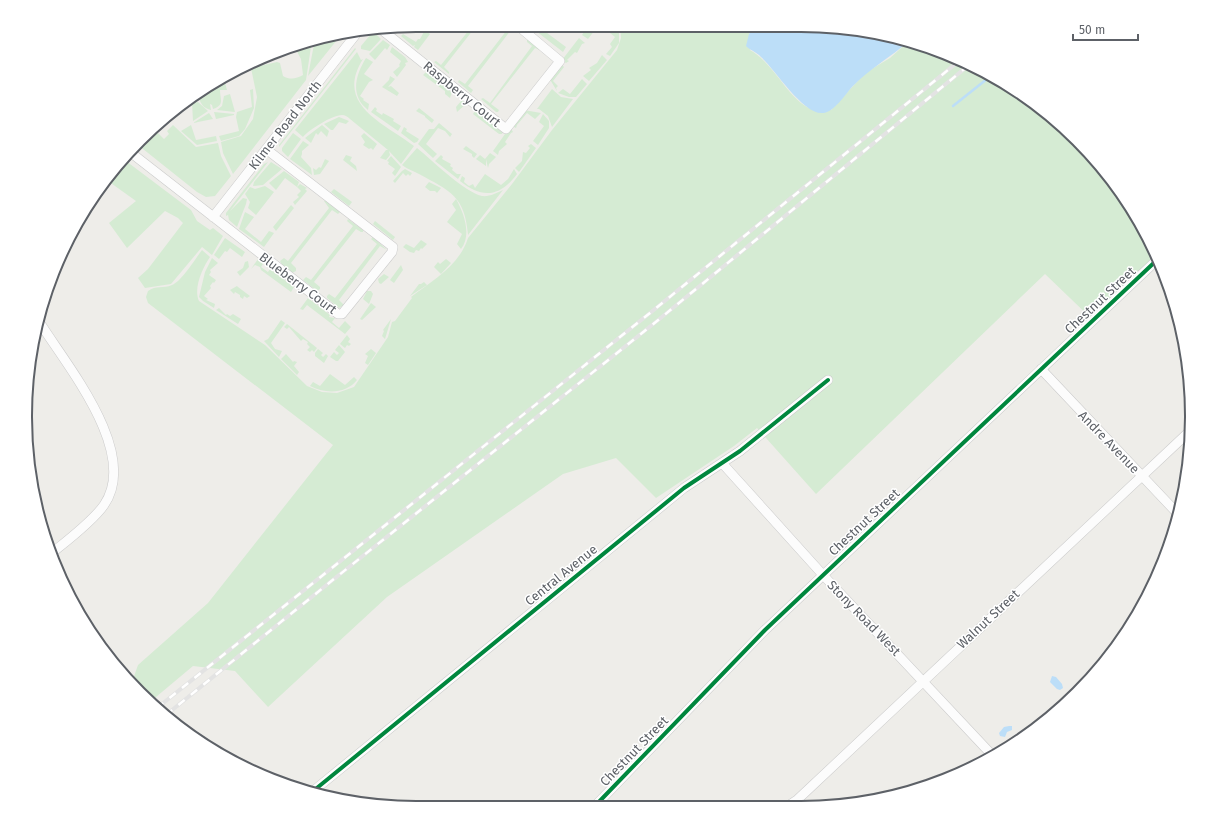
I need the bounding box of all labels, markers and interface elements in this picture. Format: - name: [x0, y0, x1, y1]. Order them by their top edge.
- scale bar: [1073, 16, 1138, 42]
- text: 50 m: [1079, 23, 1105, 37]
- street label: Raspberry Court: [420, 58, 504, 130]
- street label: Kilmer Road North: [246, 77, 324, 173]
- street label: Blueberry Court: [256, 249, 340, 317]
- street label: Chestnut Street: [1062, 263, 1139, 337]
- street label: Andre Avenue: [1075, 408, 1143, 476]
- street label: Chestnut Street: [826, 485, 903, 559]
- street label: Central Avenue: [522, 541, 600, 609]
- street label: Stony Road West: [824, 577, 904, 659]
- street label: Walnut Street: [954, 586, 1022, 652]
- street label: Chestnut Street: [597, 713, 671, 789]

